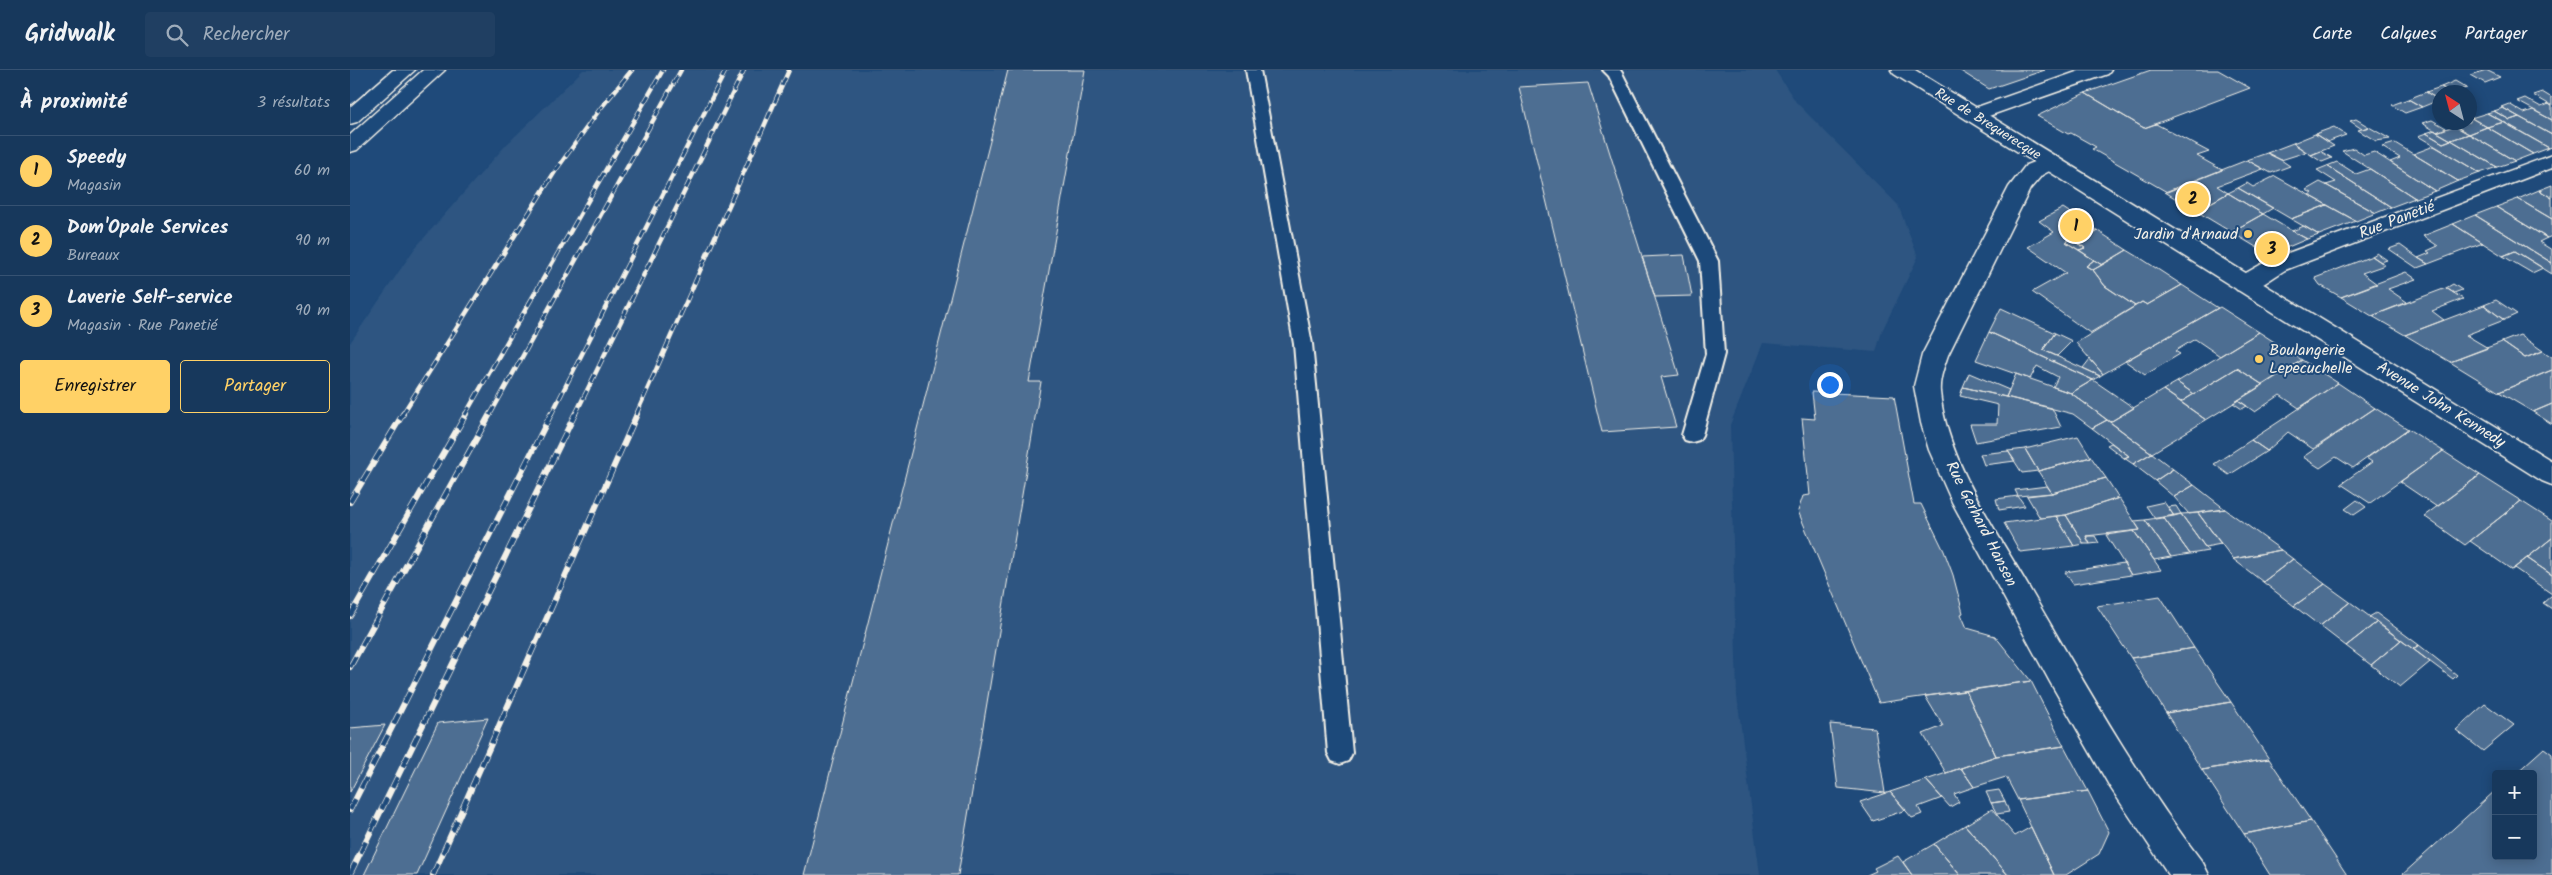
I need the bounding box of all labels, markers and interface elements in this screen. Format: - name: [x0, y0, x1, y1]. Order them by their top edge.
- search box: [145, 12, 495, 57]
- text: Gridwalk: [25, 15, 115, 54]
- text: Rechercher: [203, 20, 289, 50]
- text: Carte: [2312, 20, 2352, 49]
- text: Calques: [2380, 20, 2437, 49]
- text: Partager: [2465, 20, 2527, 49]
- icon: search: [163, 21, 191, 49]
- street label: Rue de Brequerecque: [1930, 82, 2046, 166]
- north arrow: [2432, 85, 2477, 130]
- text: À proximité: [20, 86, 127, 119]
- text: 3 résultats: [257, 90, 330, 115]
- text: Speedy: [67, 143, 126, 173]
- text: 1: [34, 158, 38, 183]
- text: 60 m: [294, 158, 330, 183]
- text: Magasin: [67, 173, 121, 198]
- pin: 2: [2177, 180, 2209, 218]
- street label: Rue Panetié: [2355, 194, 2440, 246]
- pin: 1: [2060, 207, 2092, 245]
- text: Dom'Opale Services: [67, 213, 228, 243]
- place label: Jardin d'Arnaud: [2134, 222, 2239, 247]
- text: 2: [31, 228, 41, 253]
- text: 90 m: [295, 228, 330, 253]
- marker: Jardin d'Arnaud: [2242, 228, 2254, 240]
- pin: 3: [2256, 230, 2288, 268]
- text: Bureaux: [67, 243, 119, 268]
- text: Laverie Self-service: [67, 283, 232, 313]
- text: 3: [32, 298, 40, 323]
- text: 90 m: [295, 298, 330, 323]
- text: Magasin · Rue Panetié: [67, 313, 218, 338]
- place label: Boulangerie Lepecuchelle: [2269, 338, 2353, 381]
- marker: Boulangerie Lepecuchelle: [2253, 353, 2265, 365]
- street label: Avenue John Kennedy: [2372, 355, 2511, 455]
- button: Enregistrer: [20, 360, 170, 413]
- button: Partager: [180, 360, 330, 413]
- your location: [1817, 372, 1843, 398]
- street label: Rue Gerhard Hansen: [1939, 457, 2023, 591]
- map controls: [2492, 770, 2537, 860]
- button: +: [2492, 770, 2537, 815]
- button: −: [2492, 815, 2537, 860]

